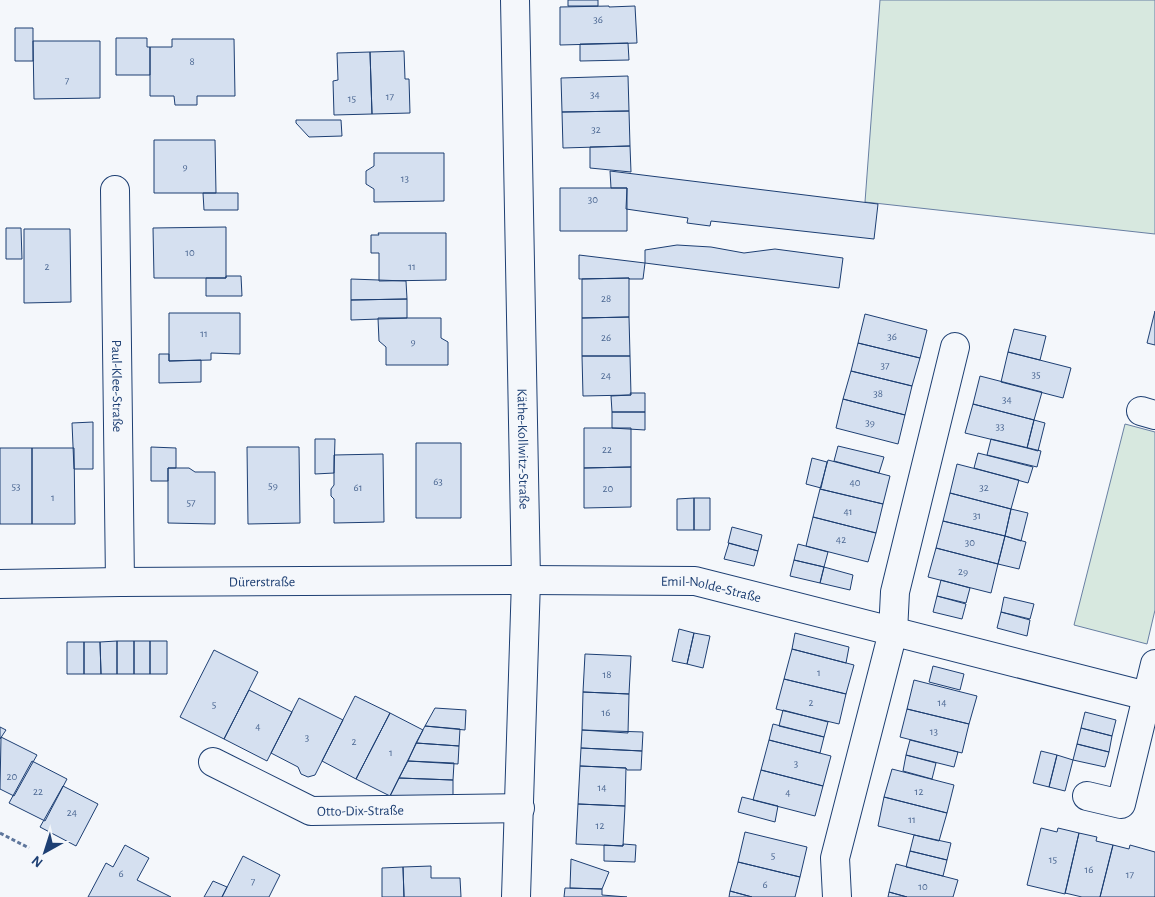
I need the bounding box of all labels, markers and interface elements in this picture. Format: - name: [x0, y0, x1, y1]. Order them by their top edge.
- house number: 36: [593, 14, 603, 25]
- house number: 8: [189, 56, 195, 67]
- house number: 7: [65, 75, 70, 86]
- house number: 34: [590, 89, 600, 100]
- house number: 17: [386, 91, 395, 102]
- house number: 15: [348, 93, 357, 104]
- house number: 32: [591, 124, 601, 135]
- house number: 9: [182, 161, 188, 172]
- house number: 13: [401, 173, 410, 184]
- house number: 30: [588, 194, 598, 205]
- house number: 10: [185, 247, 195, 258]
- house number: 2: [44, 261, 50, 272]
- house number: 11: [408, 261, 416, 272]
- house number: 28: [601, 293, 611, 304]
- house number: 11: [200, 328, 208, 339]
- house number: 36: [887, 331, 897, 342]
- house number: 26: [601, 332, 611, 343]
- house number: 9: [410, 336, 416, 347]
- street label: Paul-Klee-Straße: [109, 340, 124, 432]
- house number: 37: [880, 360, 890, 371]
- house number: 35: [1031, 369, 1041, 380]
- house number: 24: [601, 370, 611, 381]
- street label: Käthe-Kollwitz-Straße: [514, 388, 531, 509]
- house number: 38: [873, 388, 883, 399]
- house number: 34: [1002, 394, 1012, 405]
- house number: 39: [865, 417, 875, 428]
- house number: 33: [995, 421, 1005, 432]
- house number: 22: [602, 444, 612, 455]
- house number: 63: [433, 476, 443, 487]
- house number: 40: [849, 477, 861, 488]
- house number: 59: [268, 480, 278, 491]
- house number: 53: [11, 481, 21, 492]
- house number: 61: [354, 482, 362, 493]
- house number: 32: [979, 482, 989, 493]
- house number: 20: [603, 483, 614, 494]
- house number: 1: [51, 492, 55, 503]
- house number: 57: [186, 497, 196, 508]
- house number: 41: [843, 506, 853, 517]
- house number: 31: [973, 510, 981, 521]
- house number: 42: [836, 534, 846, 545]
- house number: 30: [965, 537, 975, 548]
- house number: 29: [958, 566, 968, 577]
- street label: Dürerstraße: [229, 575, 295, 589]
- street label: Emil-Nolde-Straße: [661, 575, 763, 606]
- house number: 1: [817, 667, 821, 678]
- house number: 18: [603, 669, 612, 680]
- house number: 2: [808, 697, 814, 708]
- house number: 14: [937, 697, 947, 708]
- house number: 5: [212, 699, 217, 710]
- house number: 16: [602, 707, 610, 718]
- house number: 4: [255, 721, 261, 732]
- house number: 13: [930, 726, 939, 737]
- house number: 3: [305, 732, 310, 743]
- house number: 2: [351, 736, 357, 747]
- house number: 1: [389, 747, 393, 758]
- house number: 3: [794, 758, 799, 769]
- house number: 20: [7, 771, 18, 782]
- house number: 14: [597, 782, 607, 793]
- house number: 22: [33, 786, 43, 797]
- house number: 12: [915, 786, 923, 797]
- house number: 4: [785, 787, 791, 798]
- street label: Otto-Dix-Straße: [317, 804, 404, 819]
- house number: 24: [67, 807, 77, 818]
- house number: 11: [908, 814, 916, 825]
- house number: 12: [596, 820, 604, 831]
- north arrow: [20, 827, 70, 877]
- house number: 5: [771, 850, 776, 861]
- text: N: [29, 853, 46, 870]
- house number: 15: [1049, 854, 1058, 865]
- house number: 16: [1085, 864, 1093, 875]
- house number: 6: [118, 868, 124, 879]
- house number: 17: [1126, 869, 1135, 880]
- house number: 7: [251, 876, 256, 887]
- house number: 6: [762, 879, 768, 890]
- house number: 10: [918, 881, 928, 892]

